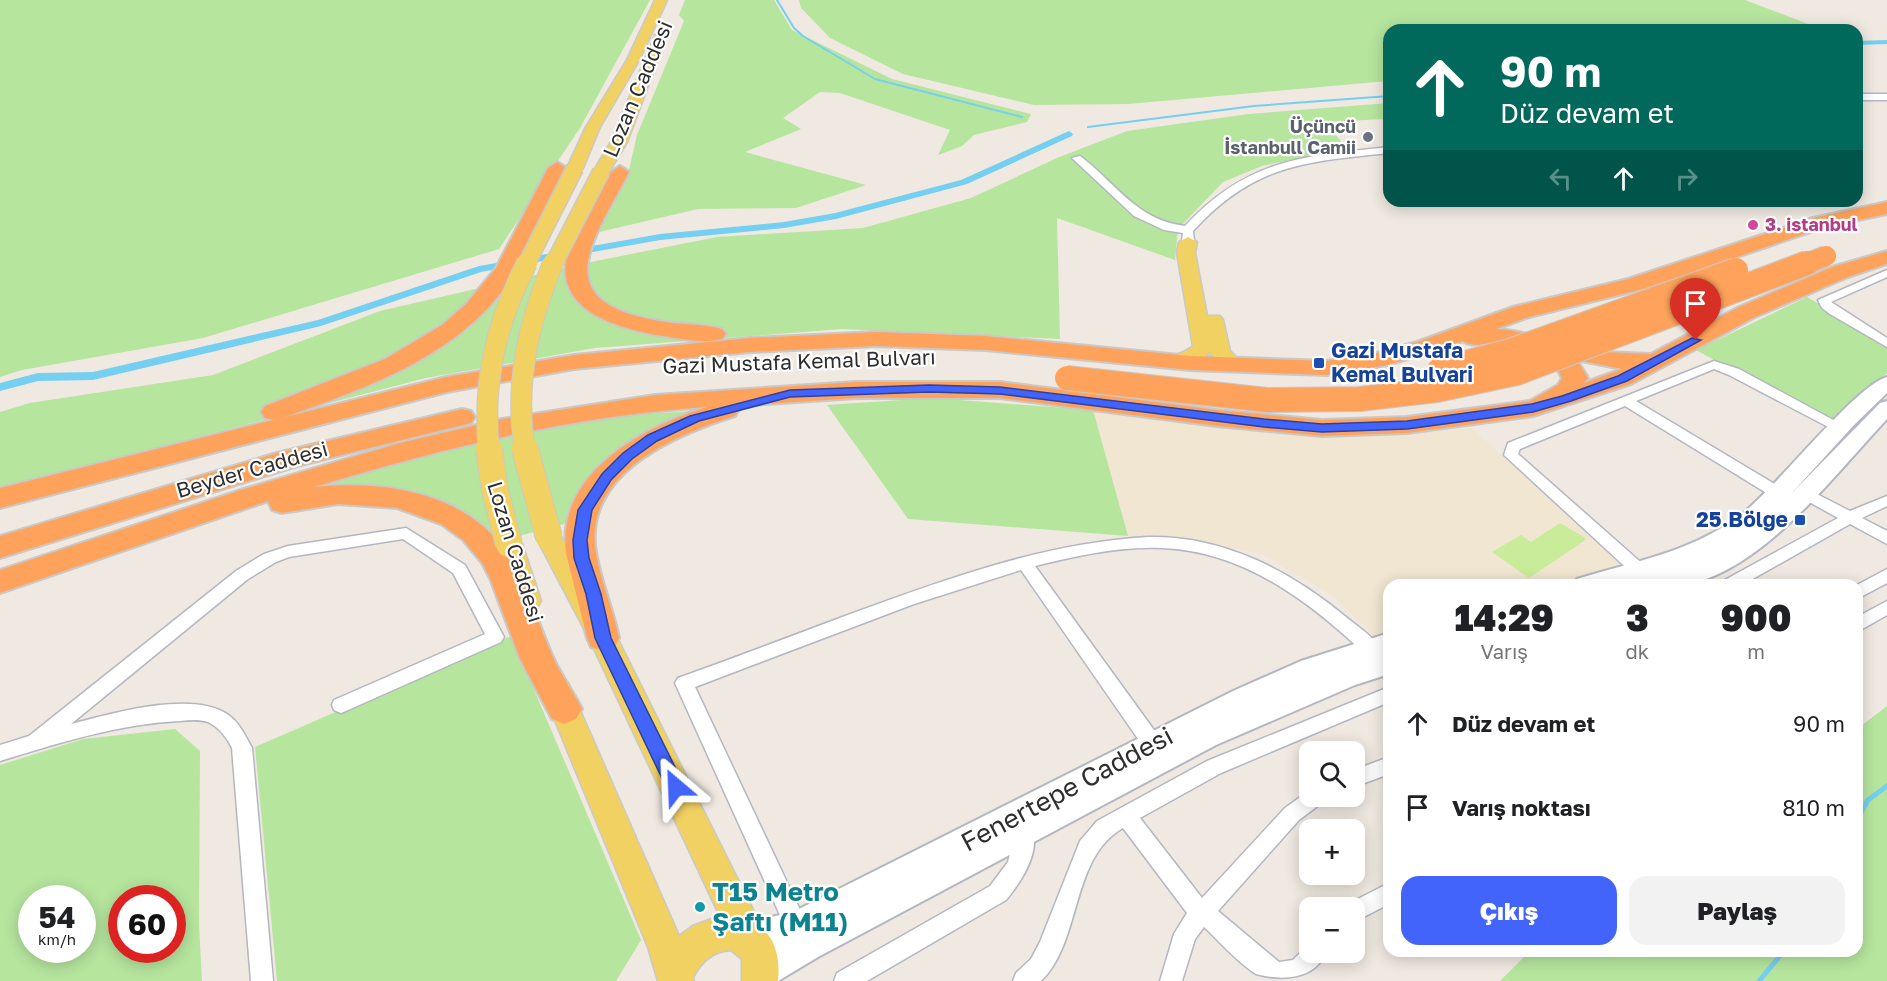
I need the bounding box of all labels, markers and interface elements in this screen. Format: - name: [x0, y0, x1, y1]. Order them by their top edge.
- street label: Lozan Caddesi: [597, 16, 678, 161]
- text: 90 m: [1500, 46, 1601, 96]
- icon: ahead: [1401, 48, 1479, 126]
- text: Düz devam et: [1500, 97, 1674, 129]
- place label: Üçüncü İstanbull Camii: [1224, 115, 1356, 158]
- marker: Üçüncü İstanbull Camii: [1361, 130, 1375, 144]
- icon: left: [1544, 162, 1577, 195]
- icon: ahead: [1607, 162, 1640, 195]
- icon: right: [1670, 162, 1703, 195]
- place label: 3. istanbul: [1765, 213, 1858, 235]
- marker: 3. istanbul: [1746, 218, 1760, 232]
- pin: [1670, 278, 1721, 340]
- icon: arrive: [1679, 287, 1712, 320]
- place label: Gazi Mustafa Kemal Bulvari: [1331, 337, 1473, 387]
- street label: Gazi Mustafa Kemal Bulvarı: [662, 343, 936, 379]
- marker: Gazi Mustafa Kemal Bulvari: [1312, 356, 1326, 370]
- street label: Beyder Caddesi: [173, 435, 331, 503]
- street label: Lozan Caddesi: [482, 478, 550, 625]
- place label: 25.Bölge: [1696, 506, 1788, 532]
- marker: 25.Bölge: [1793, 513, 1807, 527]
- text: 14:29: [1455, 596, 1554, 639]
- text: 3: [1626, 596, 1649, 639]
- text: 900: [1721, 596, 1792, 639]
- text: Varış: [1481, 639, 1528, 663]
- text: dk: [1625, 639, 1649, 663]
- text: m: [1747, 639, 1765, 663]
- icon: ahead: [1401, 707, 1434, 740]
- text: Düz devam et: [1452, 710, 1595, 737]
- text: 90 m: [1793, 710, 1845, 737]
- street label: Fenertepe Caddesi: [956, 720, 1178, 857]
- map controls: [1299, 741, 1365, 963]
- button: search: [1299, 741, 1365, 807]
- position arrow: [644, 755, 708, 819]
- icon: arrive: [1401, 791, 1434, 824]
- text: Varış noktası: [1452, 794, 1591, 821]
- text: 810 m: [1782, 794, 1845, 821]
- button: +: [1299, 819, 1365, 885]
- place label: T15 Metro Şaftı (M11): [712, 876, 848, 937]
- button: Çıkış: [1401, 876, 1617, 945]
- button: Paylaş: [1629, 876, 1845, 945]
- speed limit sign: 60: [108, 885, 186, 963]
- button: −: [1299, 897, 1365, 963]
- text: 54: [38, 899, 76, 935]
- marker: T15 Metro Şaftı (M11): [693, 900, 707, 914]
- text: km/h: [38, 930, 76, 948]

